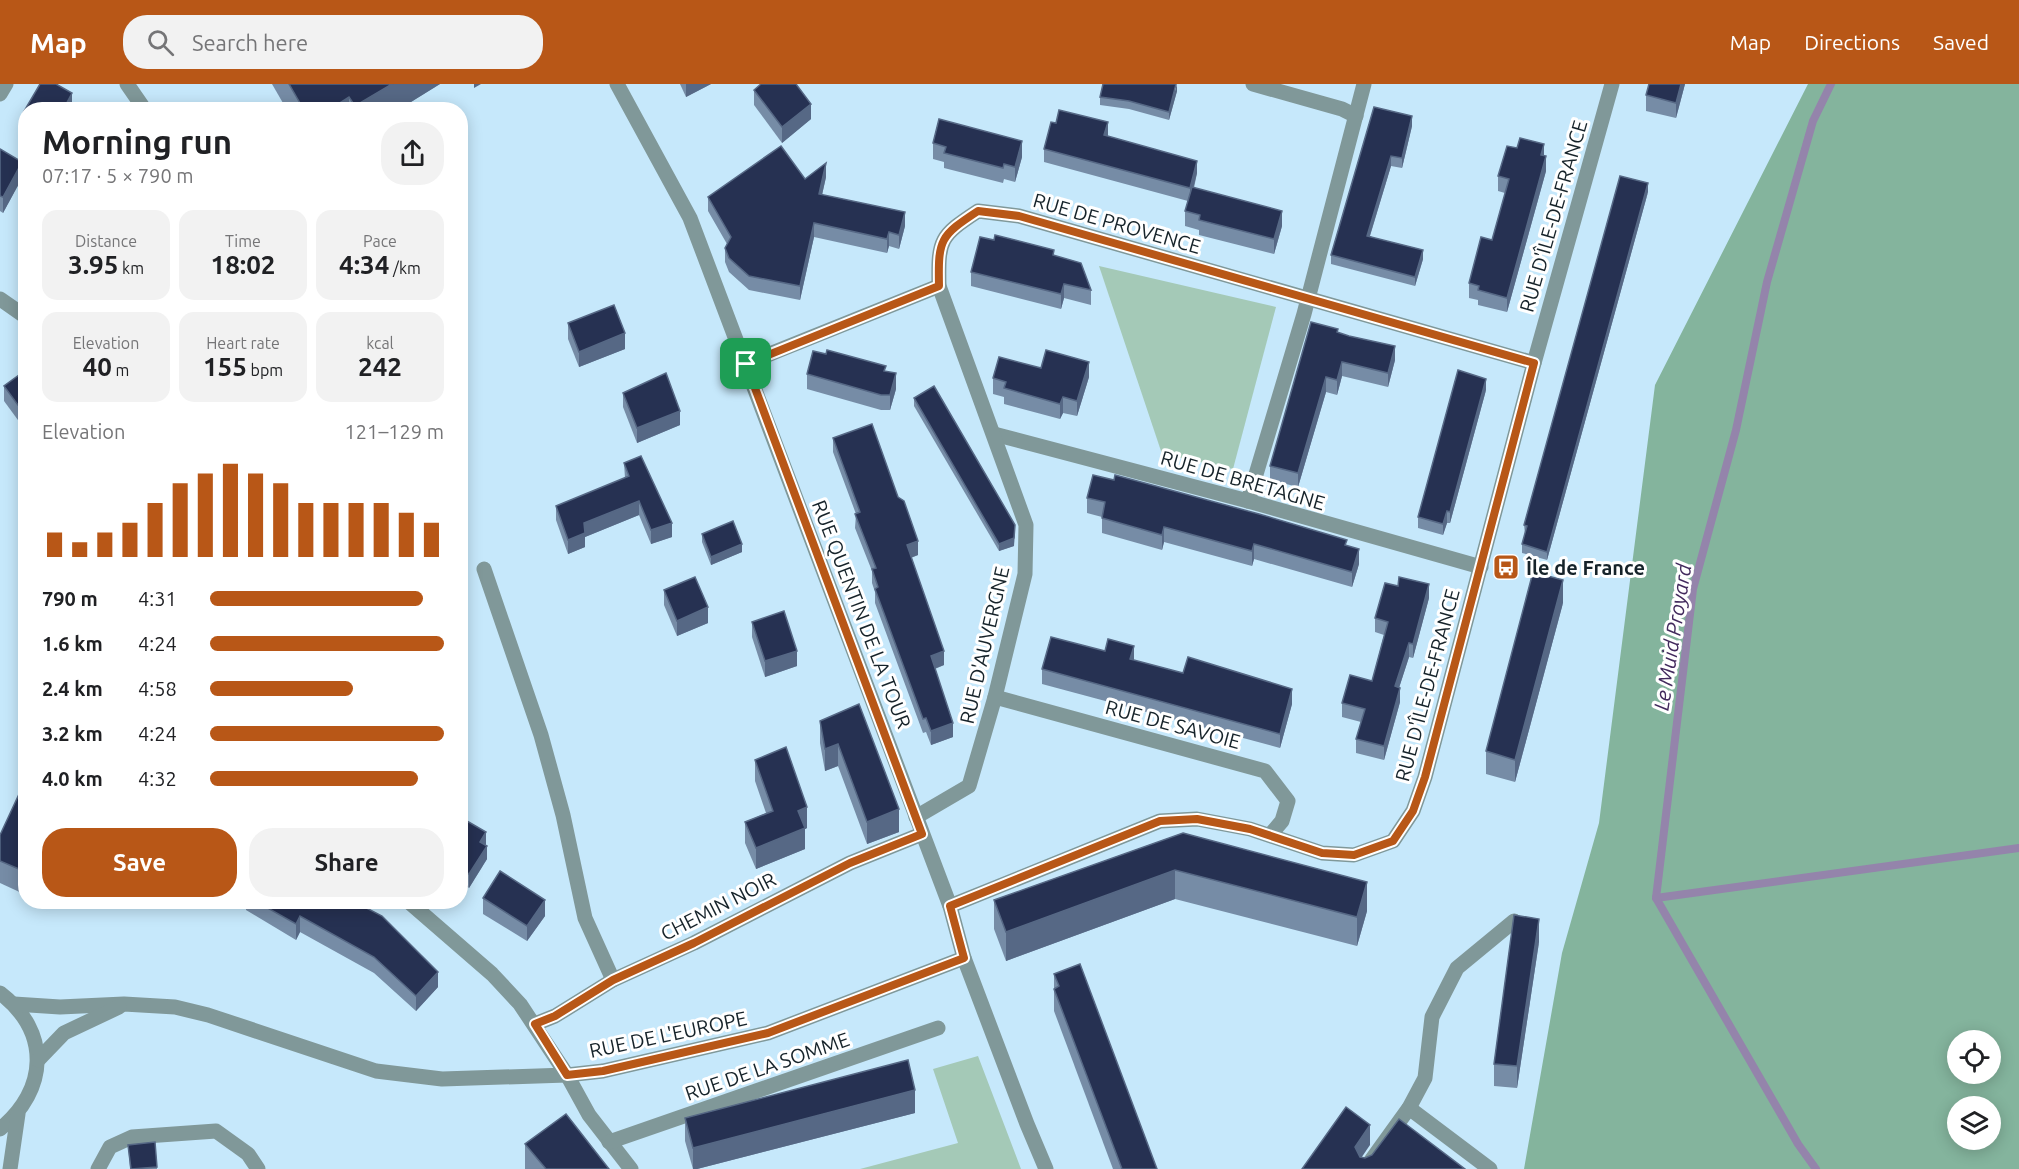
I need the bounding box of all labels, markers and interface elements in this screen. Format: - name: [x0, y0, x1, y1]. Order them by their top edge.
- search box: [123, 15, 543, 69]
- icon: search: [144, 26, 177, 59]
- text: Map: [30, 27, 87, 58]
- text: Search here: [192, 30, 308, 55]
- text: Map: [1730, 30, 1771, 54]
- text: Directions: [1804, 30, 1900, 54]
- text: Saved: [1933, 30, 1989, 54]
- street label: RUE D'ÎLE-DE-FRANCE: [1515, 118, 1591, 314]
- button: share: [381, 122, 444, 185]
- text: Morning run: [42, 123, 232, 160]
- text: 07:17 · 5 × 790 m: [42, 164, 194, 187]
- street label: RUE DE PROVENCE: [1031, 188, 1203, 258]
- text: Distance: [75, 232, 137, 250]
- text: Time: [225, 232, 261, 250]
- text: Pace: [363, 232, 397, 250]
- text: 3.95: [68, 250, 118, 279]
- text: 18:02: [210, 250, 276, 279]
- text: 4:34: [339, 250, 389, 279]
- text: km: [118, 259, 144, 277]
- text: /km: [389, 259, 421, 277]
- text: Elevation: [73, 334, 139, 352]
- text: Heart rate: [206, 334, 280, 352]
- text: kcal: [366, 334, 394, 352]
- pin: [720, 338, 771, 389]
- icon: arrive: [729, 347, 762, 380]
- text: 40: [83, 352, 112, 381]
- text: 155: [203, 352, 247, 381]
- text: 242: [358, 352, 402, 381]
- text: m: [112, 361, 129, 379]
- text: bpm: [247, 361, 283, 379]
- text: Elevation: [42, 420, 125, 443]
- text: 121–129 m: [345, 420, 444, 443]
- street label: RUE DE BRETAGNE: [1158, 446, 1328, 514]
- street label: RUE QUENTIN DE LA TOUR: [808, 497, 916, 731]
- bus stop icon: Île de France: [1491, 552, 1521, 582]
- place label: Île de France: [1526, 556, 1645, 579]
- water label: Le Muid Proyard: [1649, 561, 1696, 712]
- street label: RUE D'AUVERGNE: [955, 564, 1013, 726]
- street label: RUE D'ÎLE-DE-FRANCE: [1390, 586, 1464, 784]
- text: 790 m: [42, 587, 98, 610]
- text: 4:31: [138, 587, 177, 610]
- text: 1.6 km: [42, 632, 103, 655]
- text: 4:24: [138, 632, 177, 655]
- text: 2.4 km: [42, 677, 103, 700]
- text: 4:58: [138, 677, 177, 700]
- street label: RUE DE SAVOIE: [1103, 695, 1243, 753]
- text: 3.2 km: [42, 722, 103, 745]
- text: 4:24: [138, 722, 177, 745]
- text: 4.0 km: [42, 767, 103, 790]
- text: 4:32: [138, 767, 177, 790]
- button: Save: [42, 828, 237, 897]
- button: Share: [249, 828, 444, 897]
- street label: CHEMIN NOIR: [657, 867, 779, 945]
- street label: RUE DE L'EUROPE: [587, 1006, 749, 1062]
- street label: RUE DE LA SOMME: [682, 1027, 852, 1105]
- map controls: [1947, 1030, 2001, 1150]
- button: locate: [1947, 1030, 2001, 1084]
- button: layers: [1947, 1096, 2001, 1150]

